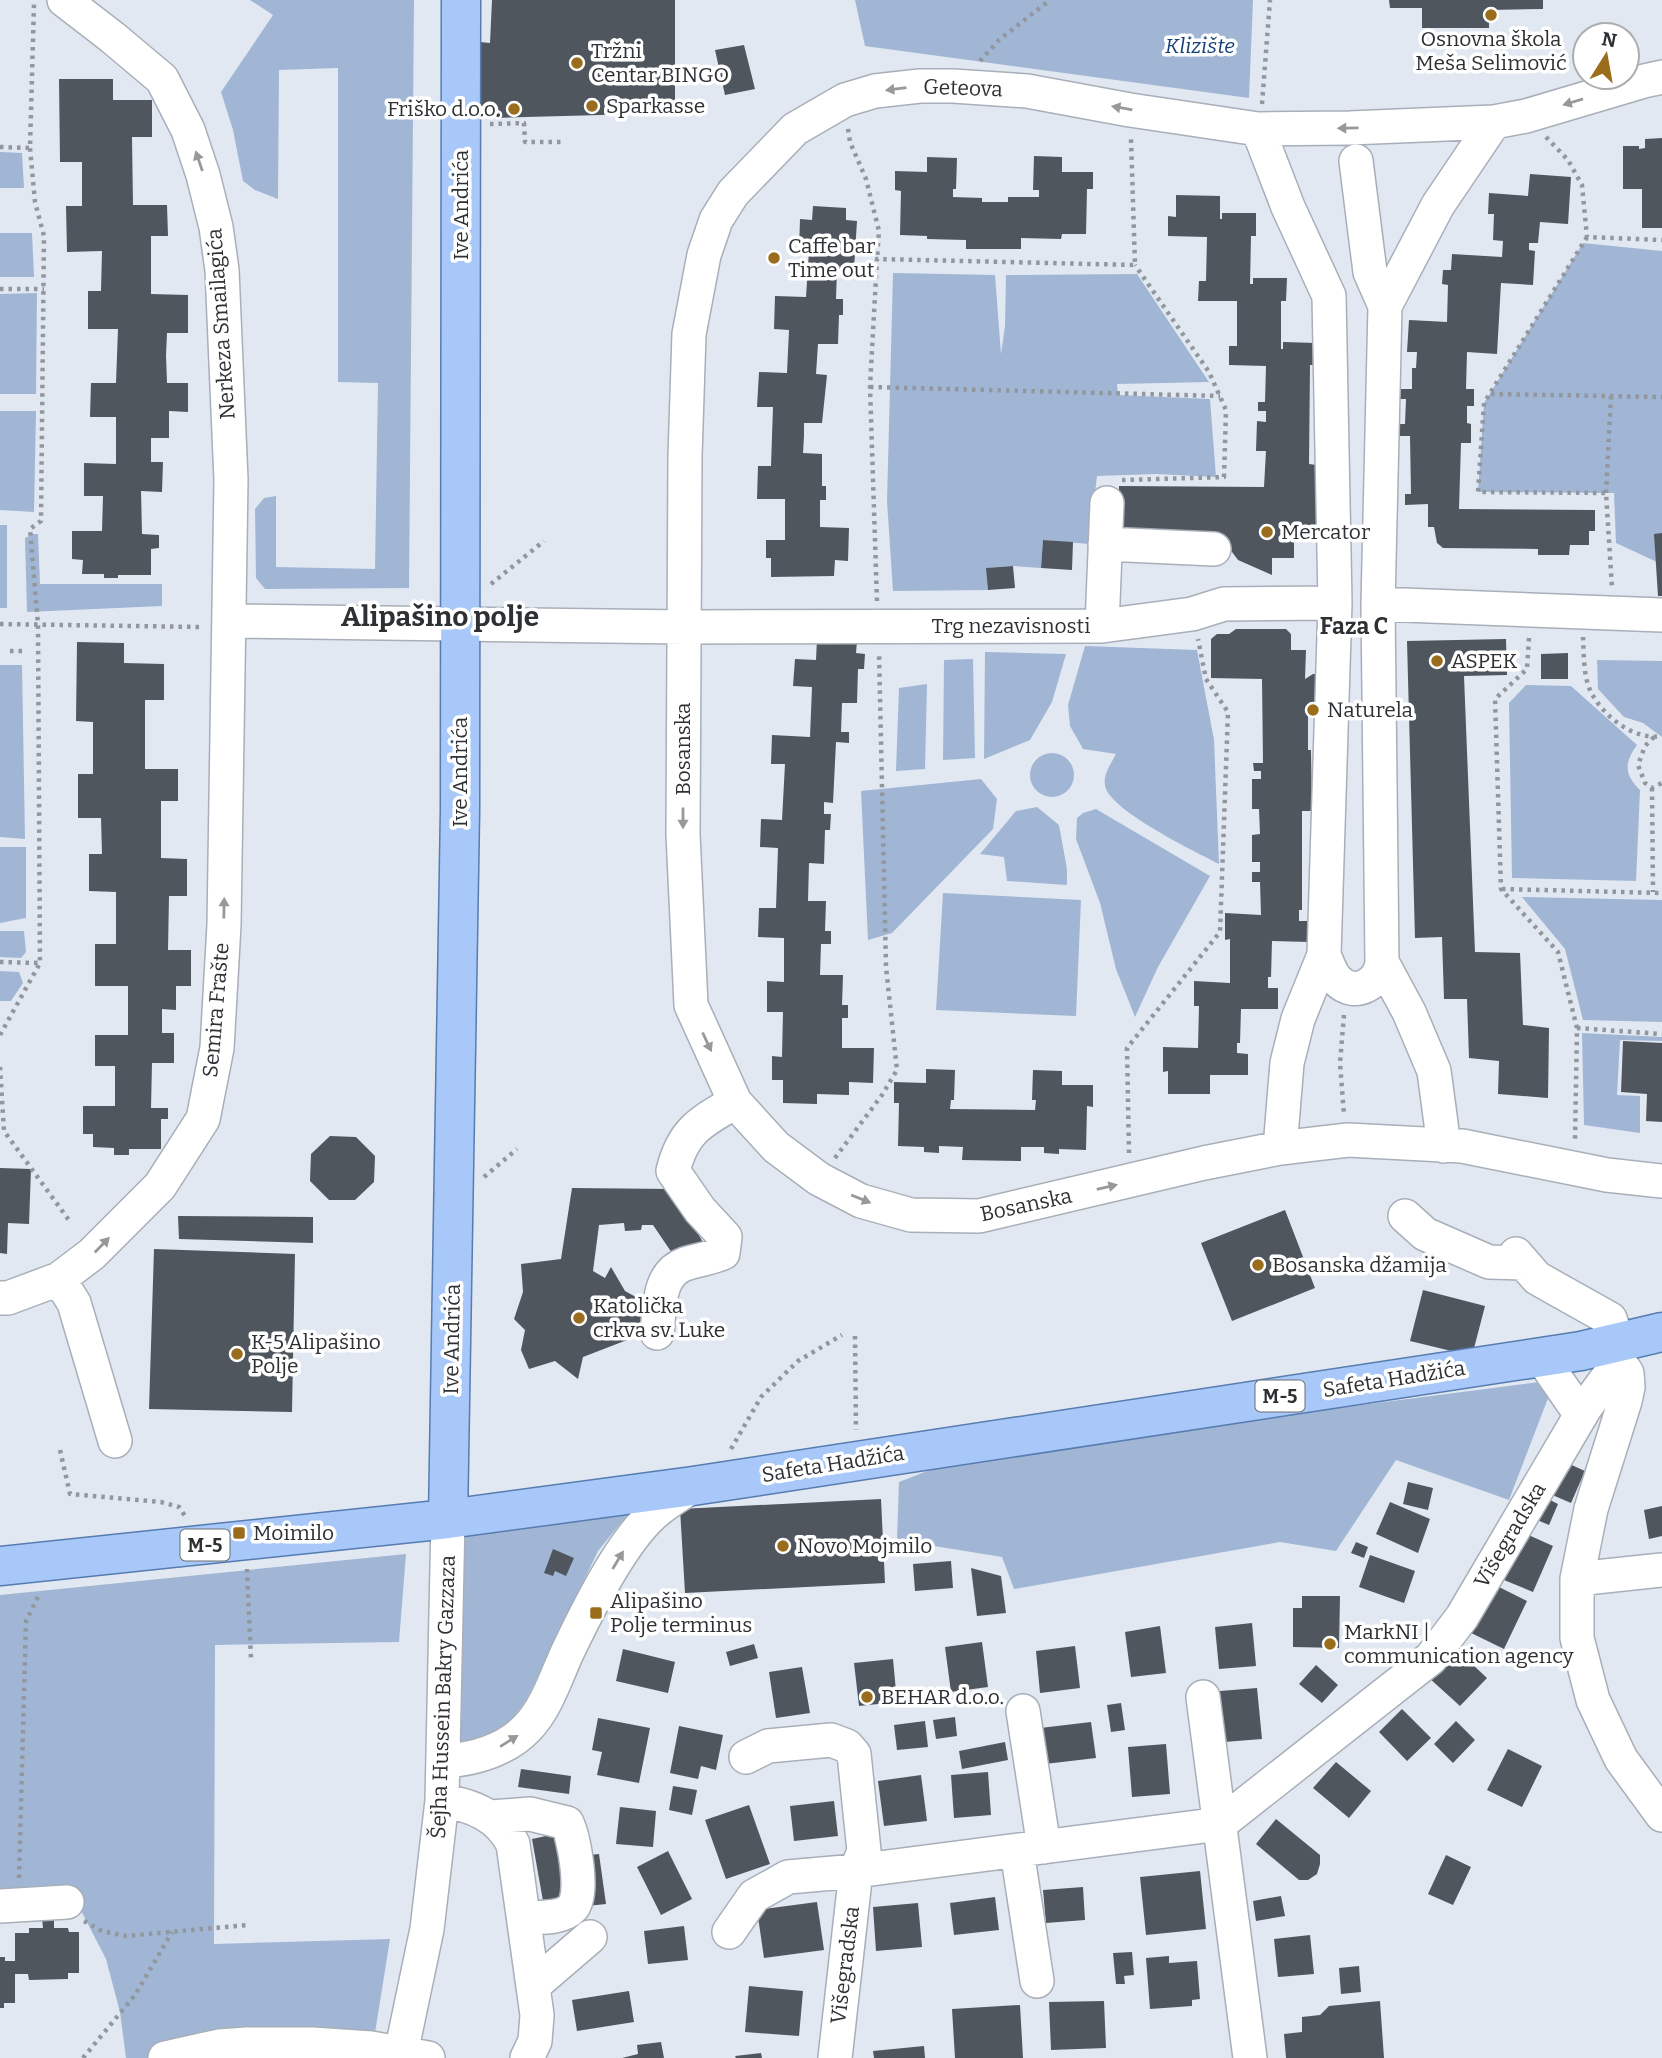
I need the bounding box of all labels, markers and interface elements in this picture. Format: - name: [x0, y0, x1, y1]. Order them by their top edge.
- marker: Osnovna škola Meša Selimović: [1483, 7, 1499, 23]
- north arrow: [1571, 21, 1641, 91]
- place label: Osnovna škola Meša Selimović: [1415, 26, 1567, 76]
- text: N: [1600, 27, 1619, 53]
- park label: Klizište: [1165, 33, 1235, 59]
- place label: Tržni Centar BINGO: [591, 38, 729, 88]
- marker: Tržni Centar BINGO: [569, 55, 585, 71]
- street label: Geteova: [923, 74, 1004, 102]
- one-way arrow: [885, 83, 907, 94]
- place label: Sparkasse: [606, 93, 705, 119]
- place label: Friško d.o.o.: [387, 96, 500, 122]
- marker: Sparkasse: [584, 98, 600, 114]
- one-way arrow: [1562, 98, 1583, 108]
- marker: Friško d.o.o.: [506, 101, 522, 117]
- one-way arrow: [1111, 102, 1133, 113]
- one-way arrow: [1337, 122, 1359, 134]
- street label: Ive Andrića: [448, 149, 474, 260]
- one-way arrow: [193, 150, 204, 171]
- street label: Nerkeza Smailagića: [201, 227, 241, 421]
- place label: Caffe bar Time out: [788, 233, 875, 283]
- marker: Caffe bar Time out: [766, 250, 782, 266]
- place label: Mercator: [1281, 519, 1370, 545]
- marker: Mercator: [1259, 524, 1275, 540]
- district label: Alipašino polje: [341, 600, 539, 633]
- district label: Faza C: [1320, 612, 1388, 640]
- street label: Trg nezavisnosti: [932, 613, 1090, 639]
- place label: ASPEK: [1451, 648, 1518, 674]
- marker: ASPEK: [1429, 653, 1445, 669]
- place label: Naturela: [1327, 697, 1413, 723]
- street label: Bosanska: [670, 702, 696, 796]
- marker: Naturela: [1305, 702, 1321, 718]
- street label: Ive Andrića: [447, 716, 473, 827]
- one-way arrow: [677, 807, 689, 829]
- one-way arrow: [218, 897, 230, 919]
- street label: Semira Frašte: [197, 942, 235, 1078]
- one-way arrow: [701, 1032, 712, 1052]
- one-way arrow: [1096, 1181, 1118, 1192]
- street label: Bosanska: [978, 1183, 1075, 1227]
- one-way arrow: [851, 1194, 872, 1205]
- one-way arrow: [93, 1236, 110, 1253]
- place label: Bosanska džamija: [1272, 1252, 1447, 1278]
- marker: Bosanska džamija: [1250, 1257, 1266, 1273]
- street label: Ive Andrića: [438, 1283, 466, 1395]
- place label: Katolička crkva sv. Luke: [593, 1293, 725, 1343]
- marker: Katolička crkva sv. Luke: [571, 1310, 587, 1326]
- place label: K-5 Alipašino Polje: [251, 1329, 381, 1379]
- marker: K-5 Alipašino Polje: [229, 1346, 245, 1362]
- street label: Safeta Hadžića: [1321, 1355, 1468, 1403]
- road number: M-5: [1256, 1380, 1304, 1412]
- street label: Safeta Hadžića: [760, 1440, 907, 1488]
- street label: Višegradska: [1468, 1477, 1552, 1592]
- place label: Moimilo: [253, 1520, 334, 1546]
- marker: Moimilo: [231, 1525, 247, 1541]
- road number: M-5: [180, 1530, 230, 1560]
- place label: Novo Mojmilo: [797, 1533, 932, 1559]
- marker: Novo Mojmilo: [775, 1538, 791, 1554]
- one-way arrow: [612, 1551, 625, 1570]
- street label: Šejha Hussein Bakry Gazzaza: [425, 1554, 461, 1839]
- place label: Alipašino Polje terminus: [610, 1588, 752, 1638]
- marker: Alipašino Polje terminus: [588, 1605, 604, 1621]
- place label: MarkNI | communication agency: [1344, 1619, 1575, 1669]
- marker: MarkNI | communication agency: [1322, 1636, 1338, 1652]
- place label: BEHAR d.o.o.: [881, 1684, 1004, 1710]
- marker: BEHAR d.o.o.: [859, 1689, 875, 1705]
- one-way arrow: [499, 1735, 518, 1747]
- street label: Višegradska: [825, 1904, 865, 2025]

